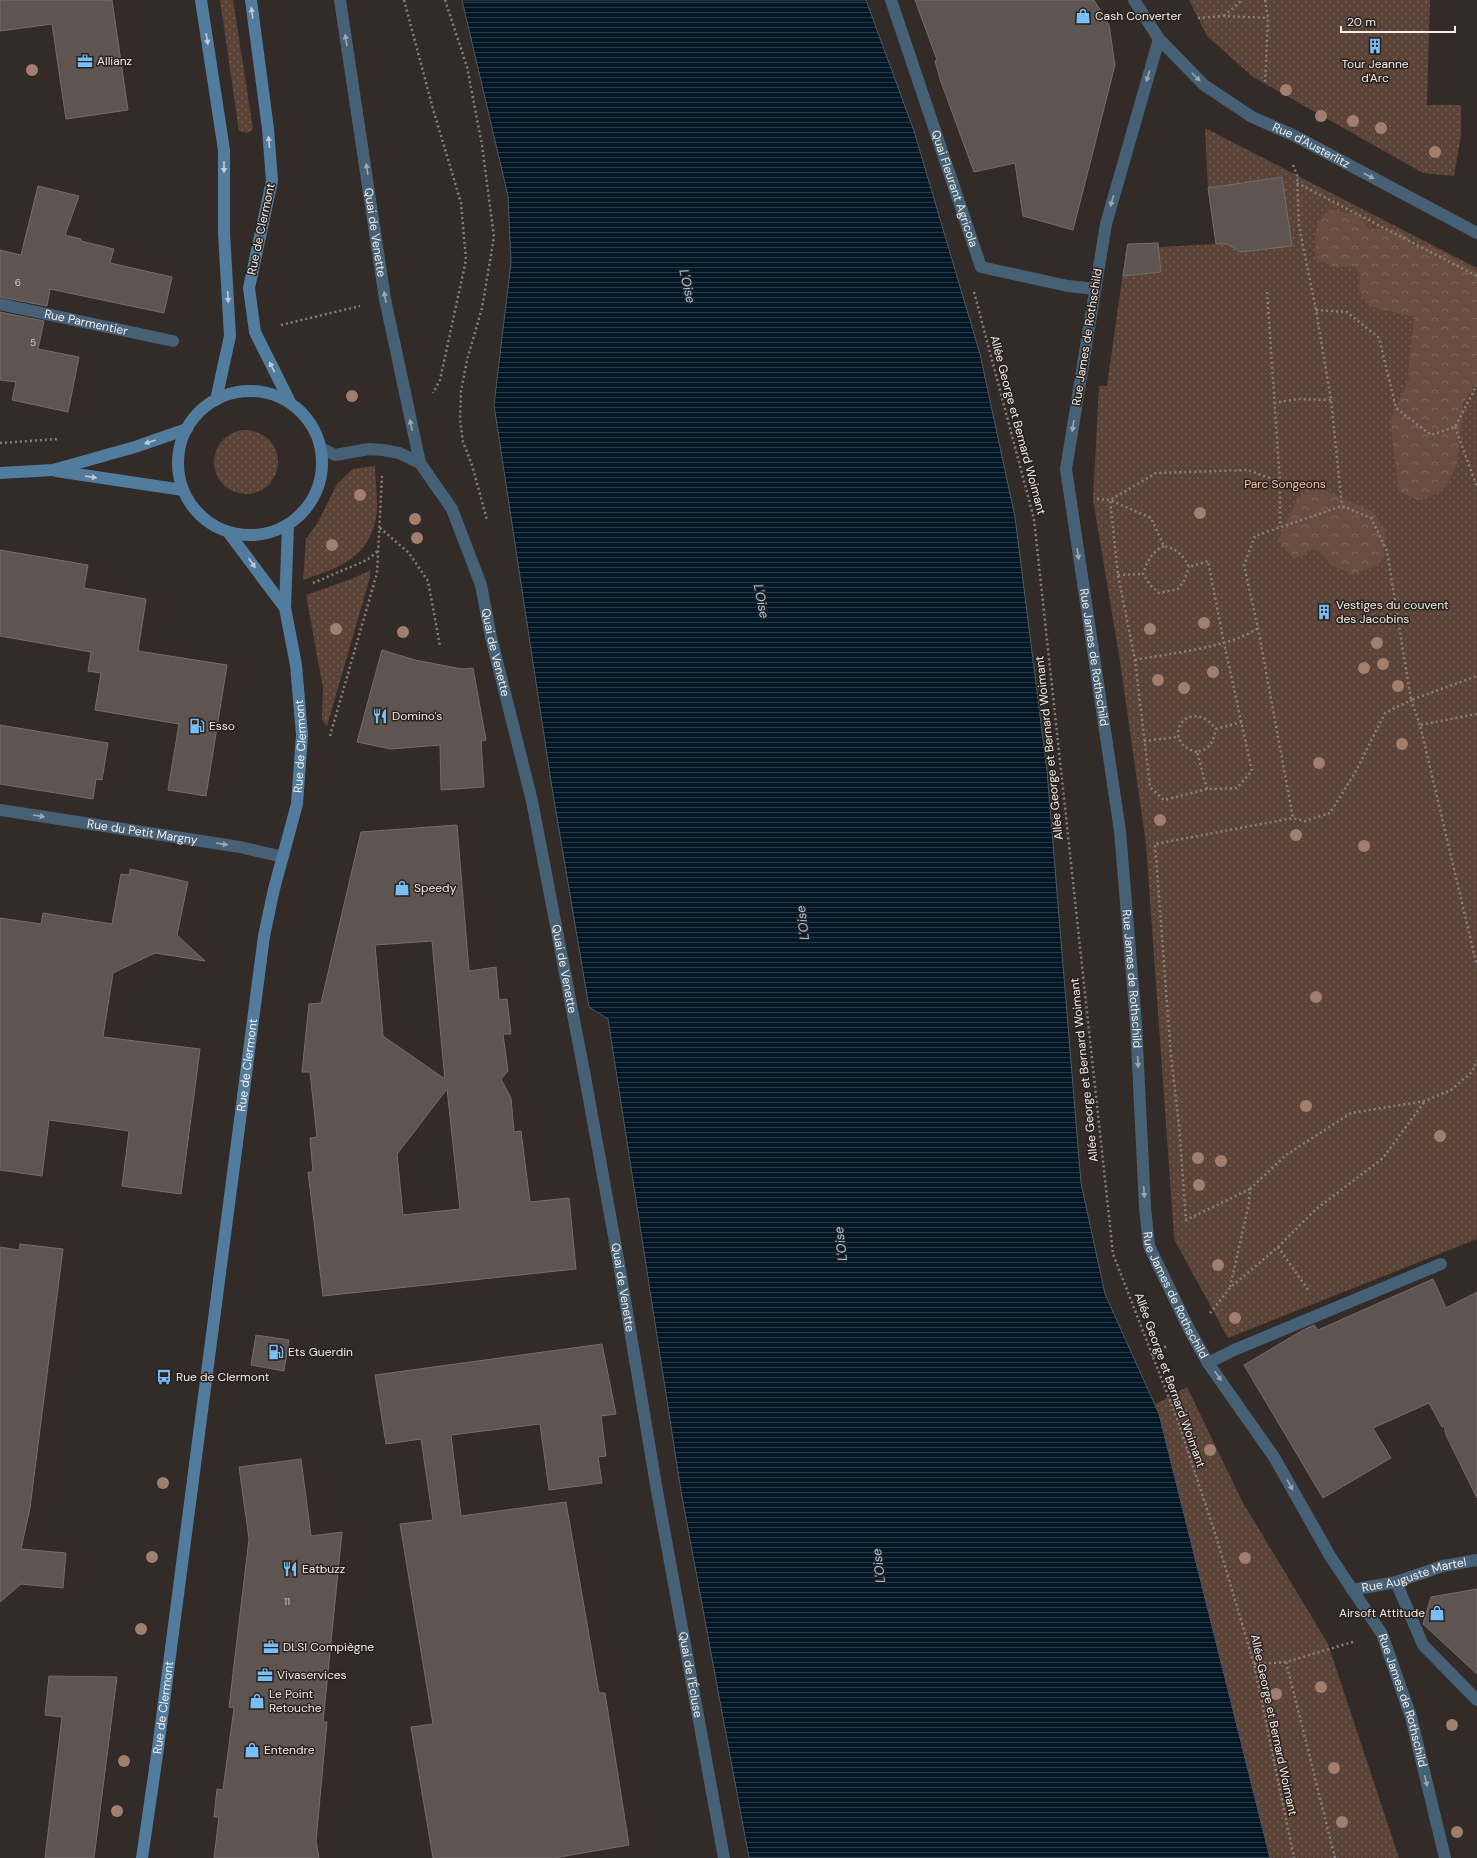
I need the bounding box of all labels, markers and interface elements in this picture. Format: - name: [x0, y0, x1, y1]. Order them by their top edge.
- one-way arrow: [249, 7, 255, 19]
- shop icon: Cash Converter: [1074, 7, 1092, 25]
- place label: Cash Converter: [1095, 8, 1182, 24]
- scale bar: [1341, 8, 1455, 34]
- text: 20 m: [1347, 14, 1376, 30]
- one-way arrow: [204, 32, 210, 45]
- one-way arrow: [343, 34, 349, 46]
- building icon: Tour Jeanne d'Arc: [1366, 37, 1384, 55]
- office icon: Allianz: [76, 52, 94, 70]
- place label: Allianz: [97, 53, 132, 69]
- place label: Tour Jeanne d'Arc: [1341, 56, 1409, 86]
- one-way arrow: [1145, 70, 1151, 82]
- one-way arrow: [1191, 72, 1201, 82]
- street label: Rue d'Austerlitz: [1270, 119, 1353, 172]
- street label: Quai Fleurant Agricola: [927, 128, 982, 249]
- one-way arrow: [265, 136, 272, 148]
- one-way arrow: [221, 161, 227, 174]
- one-way arrow: [363, 163, 369, 175]
- one-way arrow: [1363, 173, 1375, 179]
- street label: Rue de Clermont: [243, 181, 279, 276]
- street label: Quai de Venette: [360, 187, 390, 278]
- one-way arrow: [1109, 196, 1115, 208]
- water label: L'Oise: [675, 267, 700, 305]
- street label: Rue James de Rothschild: [1068, 267, 1106, 407]
- house number: 6: [15, 276, 21, 289]
- one-way arrow: [224, 291, 231, 303]
- one-way arrow: [382, 291, 388, 303]
- street label: Rue Parmentier: [43, 306, 130, 339]
- street label: Allée George et Bernard Woimant: [986, 334, 1050, 517]
- house number: 5: [30, 336, 36, 349]
- one-way arrow: [269, 362, 275, 373]
- one-way arrow: [408, 419, 414, 431]
- one-way arrow: [1070, 420, 1076, 432]
- one-way arrow: [143, 439, 155, 445]
- one-way arrow: [85, 474, 97, 480]
- park label: Parc Songeons: [1244, 476, 1326, 492]
- one-way arrow: [1075, 548, 1081, 560]
- one-way arrow: [248, 558, 256, 568]
- water label: L'Oise: [750, 582, 773, 620]
- street label: Rue James de Rothschild: [1076, 587, 1112, 727]
- place label: Vestiges du couvent des Jacobins: [1336, 597, 1449, 627]
- building icon: Vestiges du couvent des Jacobins: [1315, 603, 1333, 621]
- street label: Quai de Venette: [478, 607, 514, 698]
- street label: Allée George et Bernard Woimant: [1031, 655, 1067, 841]
- street label: Rue de Clermont: [290, 699, 310, 794]
- restaurant icon: Domino's: [371, 707, 389, 725]
- place label: Domino's: [392, 708, 442, 724]
- fuel station icon: Esso: [188, 717, 206, 735]
- place label: Esso: [209, 718, 235, 734]
- one-way arrow: [32, 813, 45, 819]
- street label: Rue du Petit Margny: [86, 816, 199, 848]
- one-way arrow: [216, 841, 229, 847]
- shop icon: Speedy: [393, 879, 411, 897]
- place label: Speedy: [414, 880, 457, 896]
- water label: L'Oise: [792, 905, 813, 941]
- street label: Rue James de Rothschild: [1119, 909, 1145, 1049]
- street label: Quai de Venette: [548, 923, 581, 1015]
- street label: Allée George et Bernard Woimant: [1066, 977, 1102, 1163]
- street label: Rue de Clermont: [233, 1017, 261, 1112]
- one-way arrow: [1135, 1056, 1141, 1069]
- one-way arrow: [1141, 1186, 1147, 1199]
- water label: L'Oise: [830, 1226, 851, 1262]
- street label: Rue James de Rothschild: [1140, 1231, 1212, 1361]
- street label: Quai de Venette: [607, 1242, 638, 1333]
- street label: Allée George et Bernard Woimant: [1131, 1290, 1209, 1470]
- fuel station icon: Ets Guerdin: [267, 1343, 285, 1361]
- place label: Ets Guerdin: [288, 1344, 353, 1360]
- bus stop icon: Rue de Clermont: [155, 1368, 173, 1386]
- place label: Rue de Clermont: [176, 1369, 270, 1385]
- one-way arrow: [1214, 1371, 1222, 1382]
- one-way arrow: [1286, 1479, 1293, 1490]
- water label: L'Oise: [868, 1548, 889, 1584]
- street label: Rue Auguste Martel: [1360, 1554, 1468, 1596]
- restaurant icon: Eatbuzz: [281, 1560, 299, 1578]
- place label: Eatbuzz: [302, 1561, 345, 1577]
- house number: 11: [284, 1595, 290, 1608]
- shop icon: Airsoft Attitude: [1428, 1604, 1446, 1622]
- place label: Airsoft Attitude: [1339, 1605, 1425, 1621]
- street label: Quai de l'Écluse: [675, 1630, 706, 1719]
- street label: Rue James de Rothschild: [1375, 1632, 1431, 1769]
- street label: Allée George et Bernard Woimant: [1247, 1633, 1301, 1817]
- office icon: DLSI Compiègne: [262, 1638, 280, 1656]
- place label: DLSI Compiègne: [283, 1639, 374, 1655]
- street label: Rue de Clermont: [149, 1660, 177, 1755]
- office icon: Vivaservices: [256, 1666, 274, 1684]
- place label: Vivaservices: [277, 1667, 347, 1683]
- place label: Le Point Retouche: [269, 1686, 322, 1716]
- shop icon: Le Point Retouche: [248, 1692, 266, 1710]
- shop icon: Entendre: [243, 1741, 261, 1759]
- place label: Entendre: [264, 1742, 315, 1758]
- one-way arrow: [1424, 1775, 1430, 1787]

